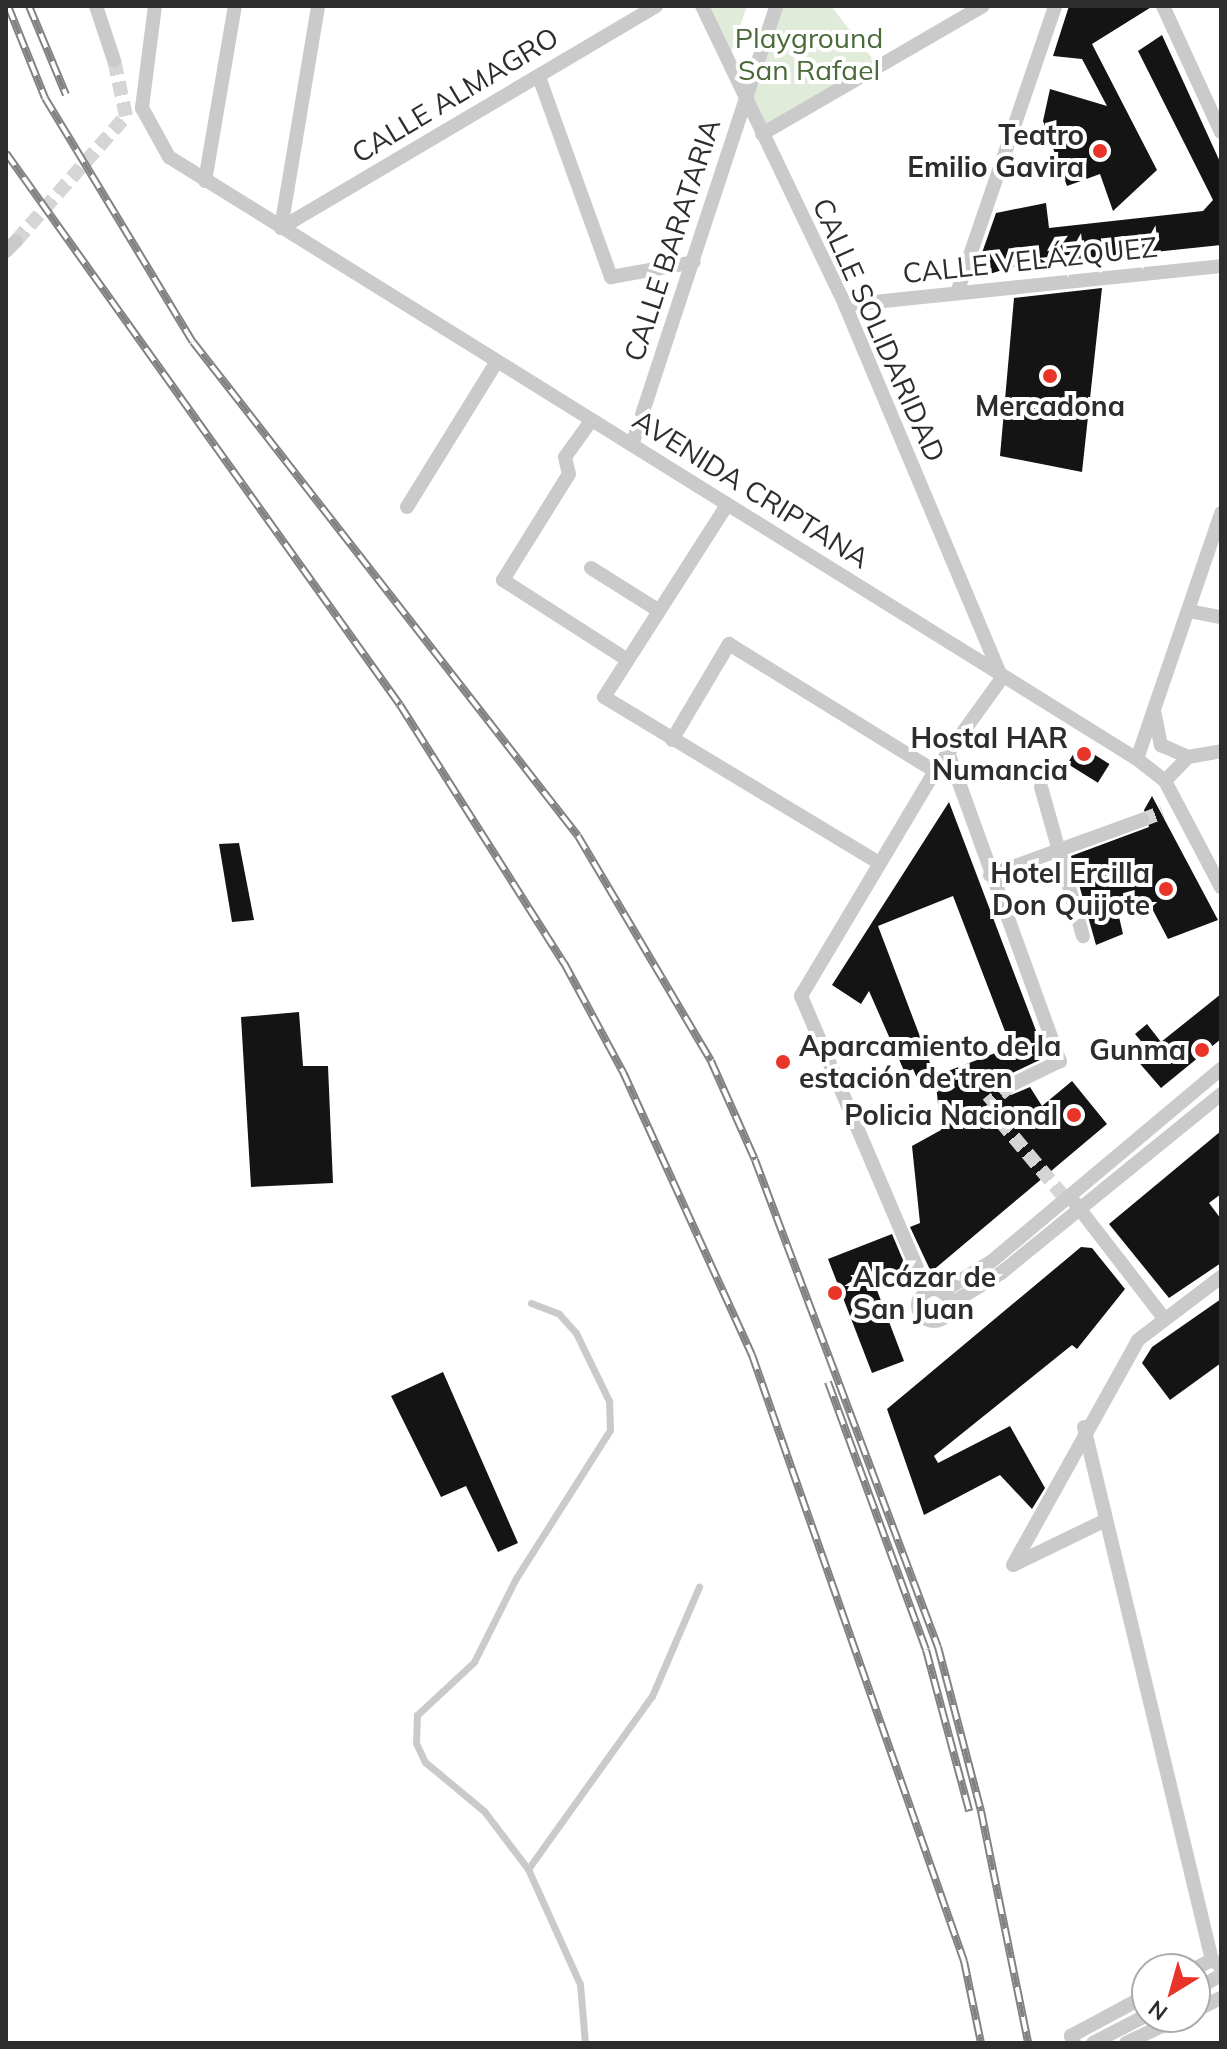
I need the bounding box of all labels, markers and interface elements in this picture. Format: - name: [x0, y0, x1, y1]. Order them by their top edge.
- street label: CALLE ALMAGRO: [346, 20, 564, 170]
- park label: Playground San Rafael: [735, 21, 883, 87]
- street label: CALLE BARATARIA: [617, 115, 727, 365]
- place label: Teatro Emilio Gavira: [907, 118, 1084, 184]
- marker: Teatro Emilio Gavira: [1091, 142, 1109, 160]
- street label: CALLE SOLIDARIDAD: [806, 193, 952, 467]
- street label: CALLE VELÁZQUEZ: [901, 230, 1159, 290]
- marker: Mercadona: [1041, 367, 1059, 385]
- place label: Mercadona: [975, 389, 1125, 423]
- street label: AVENIDA CRIPTANA: [627, 403, 875, 575]
- place label: Hostal HAR Numancia: [911, 721, 1068, 787]
- marker: Hostal HAR Numancia: [1075, 745, 1093, 763]
- place label: Hotel Ercilla Don Quijote: [990, 856, 1150, 922]
- marker: Hotel Ercilla Don Quijote: [1157, 880, 1175, 898]
- place label: Aparcamiento de la estación de tren: [799, 1029, 1061, 1095]
- place label: Gunma: [1089, 1033, 1186, 1067]
- marker: Gunma: [1193, 1041, 1211, 1059]
- marker: Aparcamiento de la estación de tren: [774, 1053, 792, 1071]
- place label: Policia Nacional: [844, 1098, 1058, 1132]
- marker: Policia Nacional: [1065, 1106, 1083, 1124]
- place label: Alcázar de San Juan: [853, 1260, 996, 1326]
- marker: Alcázar de San Juan: [824, 1282, 846, 1304]
- north arrow: [1131, 1953, 1211, 2033]
- text: N: [1143, 1994, 1173, 2027]

